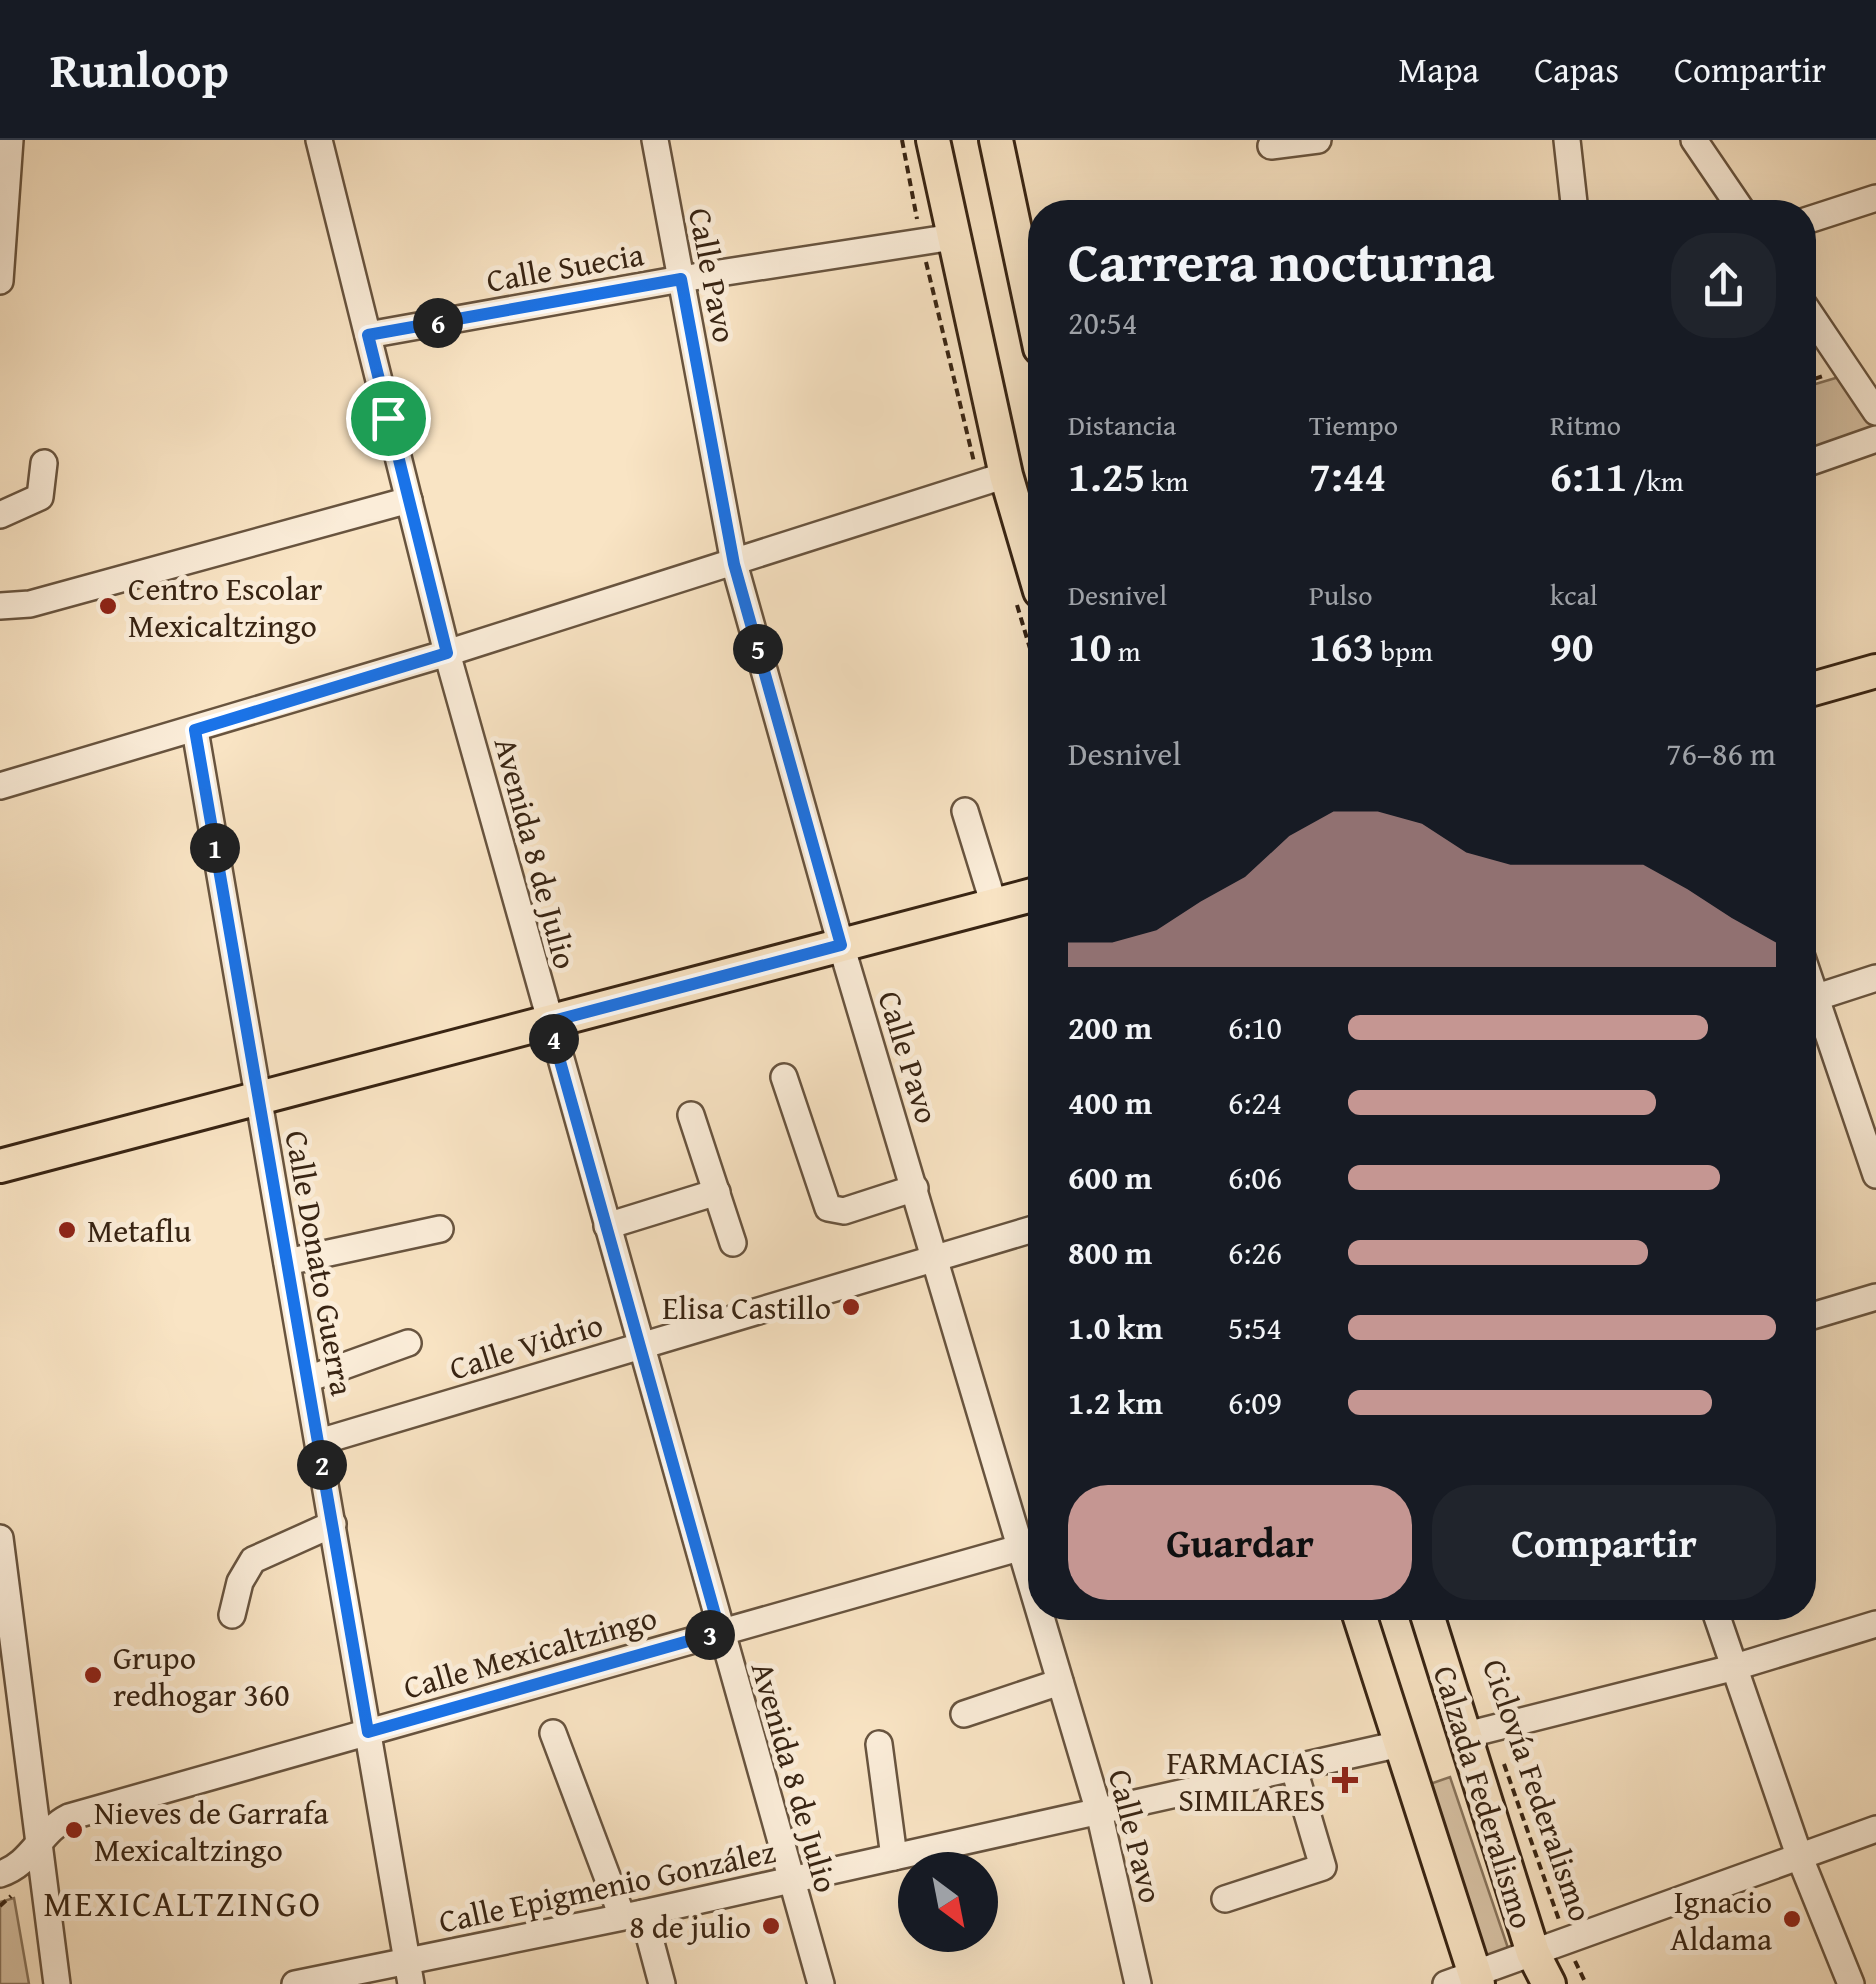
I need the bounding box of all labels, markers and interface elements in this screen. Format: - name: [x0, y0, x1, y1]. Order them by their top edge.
- text: Runloop: [50, 34, 229, 105]
- text: Mapa: [1399, 44, 1479, 95]
- text: Capas: [1534, 44, 1619, 95]
- text: Compartir: [1674, 44, 1826, 95]
- street label: Calle Pavo: [677, 204, 749, 346]
- text: Carrera nocturna: [1068, 221, 1495, 301]
- street label: Calle Suecia: [483, 230, 647, 304]
- button: share: [1671, 233, 1776, 338]
- pin: 6: [413, 298, 463, 348]
- text: 20:54: [1068, 299, 1137, 346]
- text: 6: [431, 302, 445, 343]
- pin: [346, 376, 431, 461]
- icon: arrive: [361, 391, 416, 446]
- text: Distancia: [1068, 404, 1176, 445]
- text: Tiempo: [1309, 404, 1398, 445]
- text: Ritmo: [1550, 404, 1621, 445]
- text: 1.25: [1068, 445, 1145, 506]
- text: 7:44: [1309, 445, 1386, 506]
- text: 6:11: [1550, 445, 1627, 506]
- text: km: [1145, 460, 1188, 501]
- text: /km: [1627, 460, 1684, 501]
- place label: Centro Escolar Mexicaltzingo: [128, 565, 322, 649]
- text: Desnivel: [1068, 574, 1167, 615]
- text: Pulso: [1309, 574, 1372, 615]
- text: kcal: [1550, 574, 1598, 615]
- marker: Centro Escolar Mexicaltzingo: [97, 595, 119, 617]
- text: 10: [1068, 615, 1112, 676]
- text: 163: [1309, 615, 1374, 676]
- text: 90: [1550, 615, 1594, 676]
- pin: 5: [733, 624, 783, 674]
- text: 5: [751, 628, 765, 669]
- text: m: [1112, 630, 1141, 671]
- text: bpm: [1374, 630, 1433, 671]
- text: Desnivel: [1068, 730, 1181, 777]
- text: 76–86 m: [1666, 730, 1776, 777]
- street label: Avenida 8 de Julio: [483, 732, 589, 974]
- pin: 1: [190, 823, 240, 873]
- text: 1: [208, 827, 222, 868]
- street label: Calle Pavo: [867, 985, 951, 1129]
- text: 200 m: [1068, 1004, 1152, 1051]
- text: 6:10: [1228, 1004, 1282, 1051]
- pin: 4: [529, 1014, 579, 1064]
- text: 4: [547, 1018, 561, 1059]
- text: 400 m: [1068, 1079, 1152, 1126]
- text: 6:24: [1228, 1079, 1282, 1126]
- street label: Calle Donato Guerra: [274, 1127, 366, 1399]
- text: 600 m: [1068, 1154, 1152, 1201]
- text: 6:06: [1228, 1154, 1282, 1201]
- place label: Metaflu: [87, 1207, 192, 1254]
- marker: Metaflu: [56, 1219, 78, 1241]
- text: 800 m: [1068, 1229, 1152, 1276]
- text: 6:26: [1228, 1229, 1282, 1276]
- place label: Elisa Castillo: [662, 1284, 831, 1331]
- marker: Elisa Castillo: [840, 1296, 862, 1318]
- street label: Calle Vidrio: [444, 1300, 608, 1392]
- text: 1.0 km: [1068, 1304, 1163, 1351]
- text: 5:54: [1228, 1304, 1282, 1351]
- text: 1.2 km: [1068, 1379, 1163, 1426]
- text: 6:09: [1228, 1379, 1282, 1426]
- pin: 2: [297, 1440, 347, 1490]
- text: 2: [315, 1444, 329, 1485]
- button: Guardar: [1068, 1485, 1412, 1600]
- button: Compartir: [1432, 1485, 1776, 1600]
- street label: Calle Mexicaltzingo: [398, 1593, 662, 1711]
- pin: 3: [685, 1610, 735, 1660]
- text: 3: [703, 1614, 717, 1655]
- place label: Grupo redhogar 360: [113, 1634, 290, 1718]
- street label: Ciclovía Federalismo: [1471, 1653, 1605, 1927]
- street label: Avenida 8 de Julio: [740, 1656, 850, 1898]
- street label: Calzada Federalismo: [1422, 1660, 1546, 1934]
- marker: Grupo redhogar 360: [82, 1664, 104, 1686]
- place label: FARMACIAS SIMILARES: [1166, 1739, 1325, 1823]
- street label: Calle Pavo: [1097, 1764, 1175, 1908]
- marker: FARMACIAS SIMILARES: [1334, 1769, 1356, 1791]
- place label: Nieves de Garrafa Mexicaltzingo: [94, 1789, 329, 1873]
- marker: Nieves de Garrafa Mexicaltzingo: [63, 1819, 85, 1841]
- street label: Calle Epigmenio González: [435, 1827, 779, 1945]
- north arrow: [898, 1852, 998, 1952]
- map controls: [898, 1852, 998, 1952]
- district label: MEXICALTZINGO: [43, 1878, 323, 1929]
- place label: Ignacio Aldama: [1670, 1878, 1772, 1962]
- place label: 8 de julio: [629, 1903, 751, 1950]
- marker: Ignacio Aldama: [1781, 1908, 1803, 1930]
- marker: 8 de julio: [760, 1915, 782, 1937]

